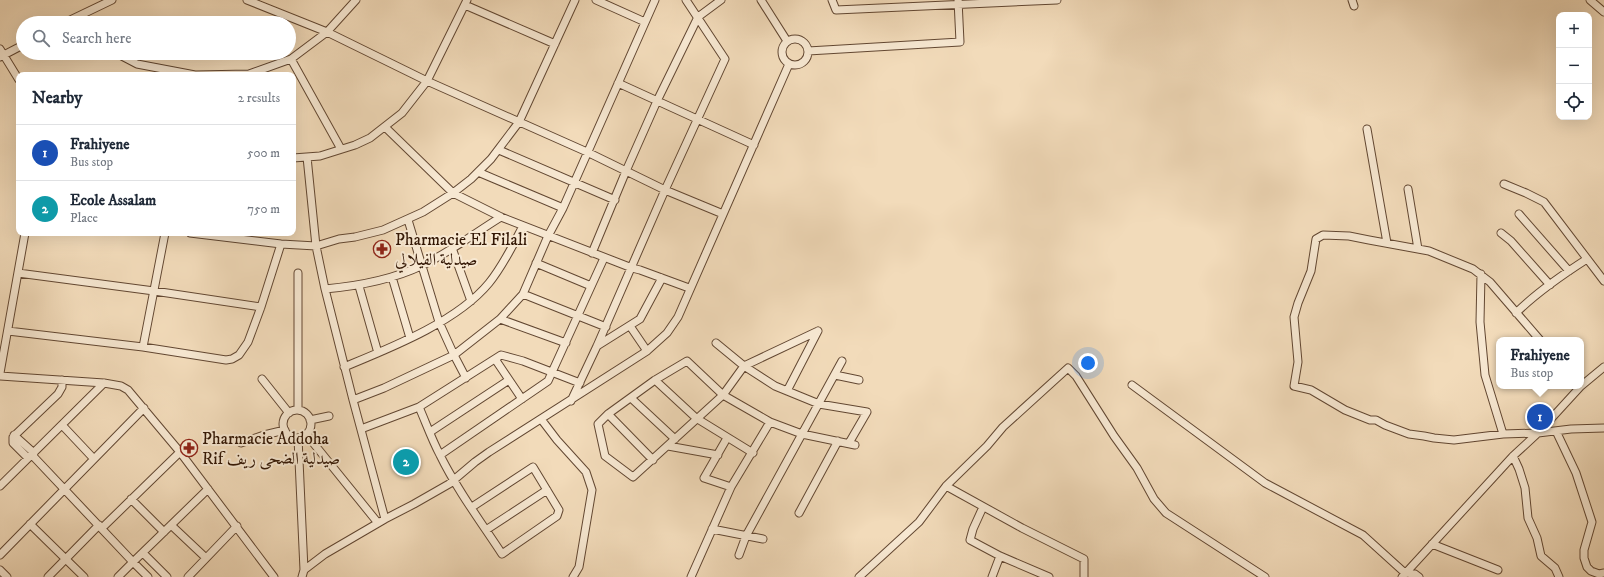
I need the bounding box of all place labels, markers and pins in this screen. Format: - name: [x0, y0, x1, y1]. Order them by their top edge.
- place label: Pharmacie El Filali صيدلية الفيلالي: [395, 229, 527, 274]
- pharmacy icon: Pharmacie El Filali صيدلية الفيلالي: [372, 239, 392, 259]
- pin: 1: [1527, 402, 1553, 432]
- place label: Pharmacie Addoha Rif صيدلية الضحى ريف: [202, 428, 340, 470]
- pharmacy icon: Pharmacie Addoha Rif صيدلية الضحى ريف: [179, 438, 199, 458]
- pin: 2: [393, 447, 419, 477]

